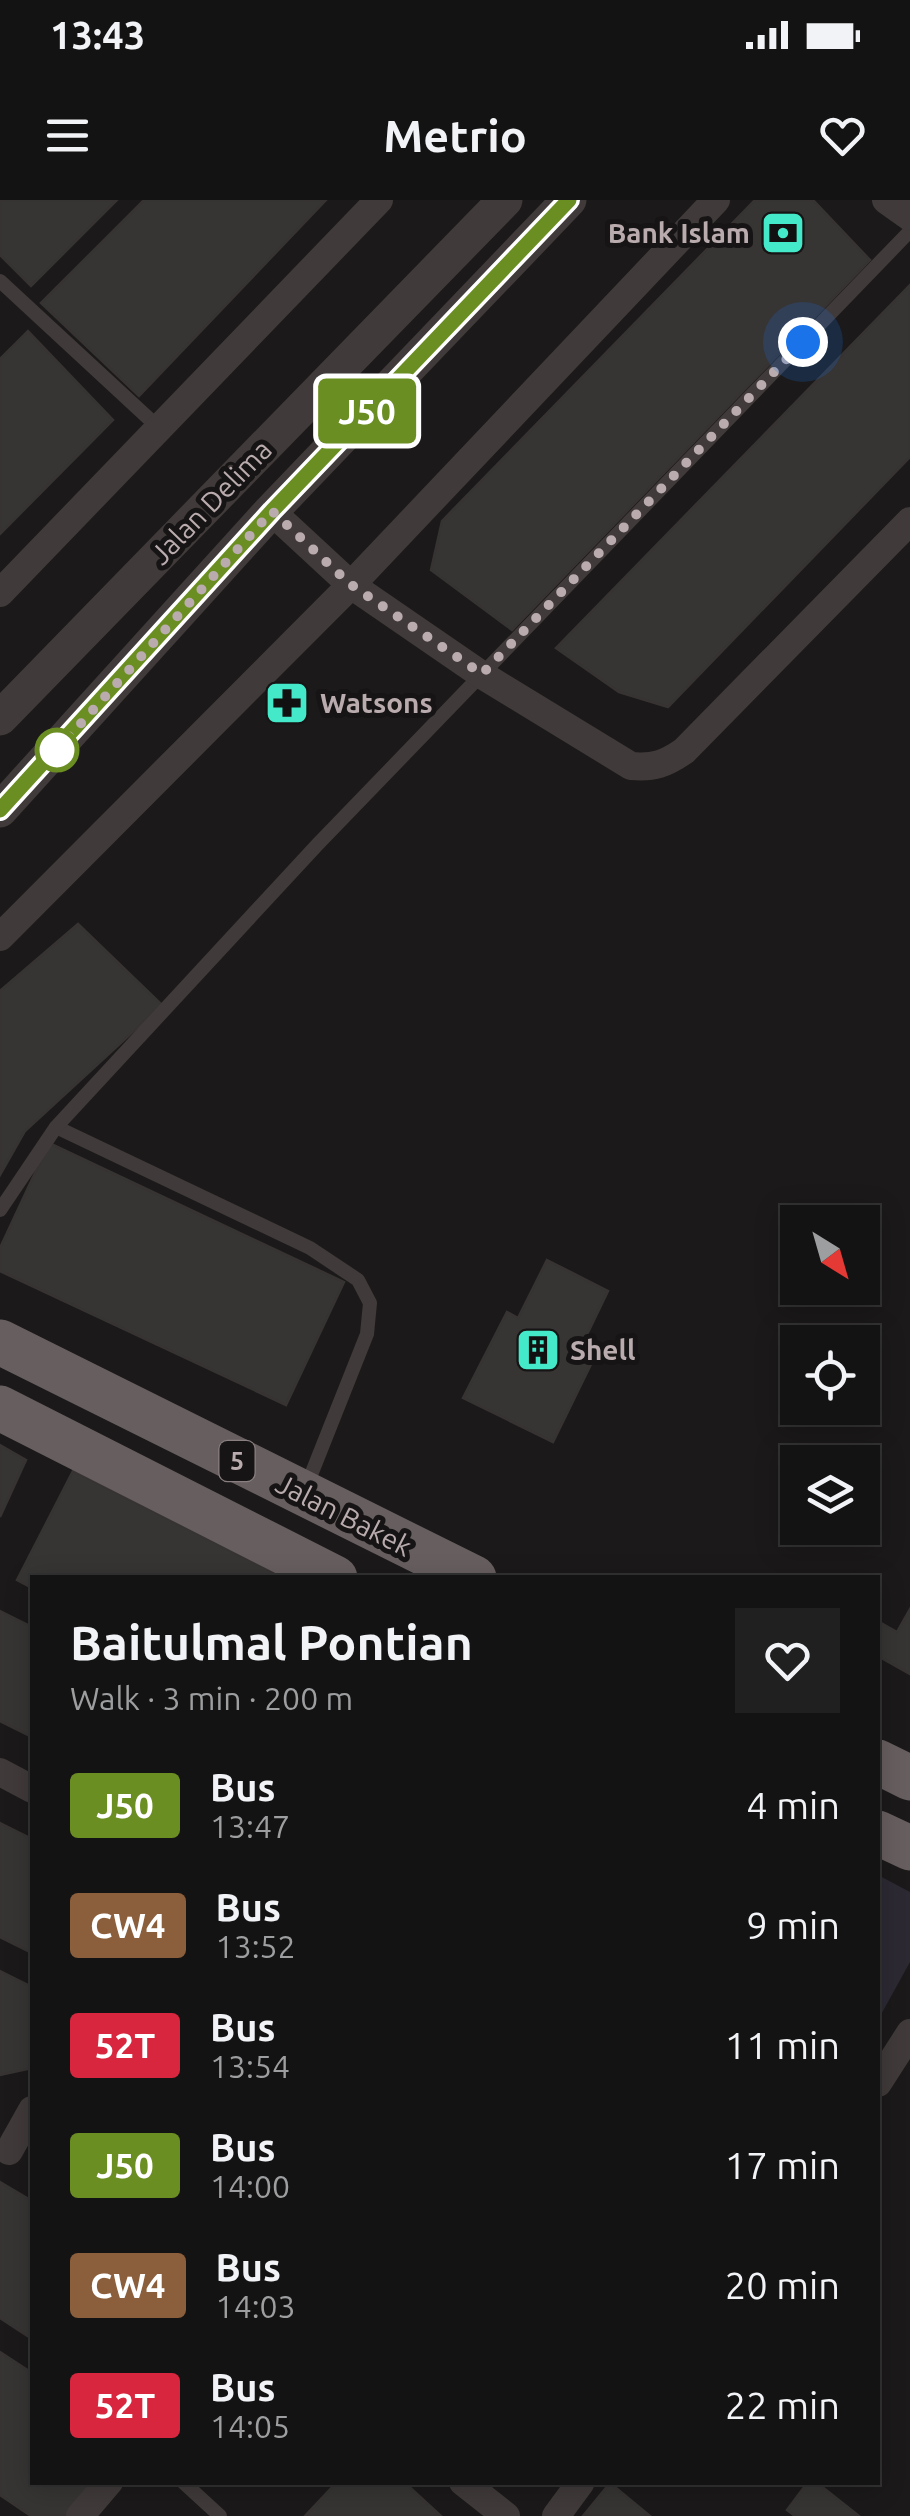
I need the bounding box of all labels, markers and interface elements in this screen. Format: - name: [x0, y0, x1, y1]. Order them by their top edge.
- text: 13:43: [50, 14, 145, 56]
- icon: menu: [40, 108, 95, 163]
- icon: heart: [815, 108, 870, 163]
- text: Metrio: [383, 110, 527, 161]
- bank icon: Bank Islam: [760, 210, 806, 256]
- place label: Bank Islam: [608, 217, 750, 248]
- your location: [778, 317, 828, 367]
- line badge: J50: [310, 378, 424, 444]
- text: J50: [338, 391, 396, 431]
- street label: Jalan Delima: [144, 433, 277, 570]
- pharmacy icon: Watsons: [264, 680, 310, 726]
- place label: Watsons: [320, 687, 433, 718]
- unlabelled marker: [36, 729, 78, 771]
- north arrow: [780, 1205, 880, 1305]
- map controls: [780, 1205, 880, 1545]
- button: locate: [780, 1325, 880, 1425]
- building icon: Shell: [515, 1327, 561, 1373]
- place label: Shell: [570, 1334, 635, 1365]
- road number: 5: [220, 1441, 254, 1481]
- button: layers: [780, 1445, 880, 1545]
- street label: Jalan Bakek: [271, 1467, 417, 1562]
- button: heart: [735, 1608, 840, 1713]
- text: Baitulmal Pontian: [70, 1615, 473, 1669]
- text: Walk · 3 min · 200 m: [70, 1680, 353, 1716]
- text: Bus: [210, 1766, 275, 1808]
- text: 4 min: [746, 1784, 840, 1826]
- text: J50: [96, 1785, 154, 1825]
- text: 13:47: [210, 1808, 290, 1844]
- text: Bus: [216, 1886, 281, 1928]
- text: 9 min: [746, 1904, 840, 1946]
- text: CW4: [90, 1905, 166, 1945]
- text: 13:52: [216, 1928, 296, 1964]
- text: Bus: [210, 2006, 275, 2048]
- text: 11 min: [725, 2024, 840, 2066]
- text: 52T: [95, 2025, 155, 2065]
- text: 13:54: [210, 2048, 290, 2084]
- text: Bus: [210, 2126, 275, 2168]
- text: 17 min: [725, 2144, 840, 2186]
- text: J50: [96, 2145, 154, 2185]
- text: 14:00: [210, 2168, 290, 2204]
- text: Bus: [216, 2246, 281, 2288]
- text: 20 min: [725, 2264, 840, 2306]
- text: CW4: [90, 2265, 166, 2305]
- text: 14:03: [216, 2288, 296, 2324]
- text: Bus: [210, 2366, 275, 2408]
- text: 22 min: [725, 2384, 840, 2426]
- text: 52T: [95, 2385, 155, 2425]
- text: 14:05: [210, 2408, 290, 2444]

